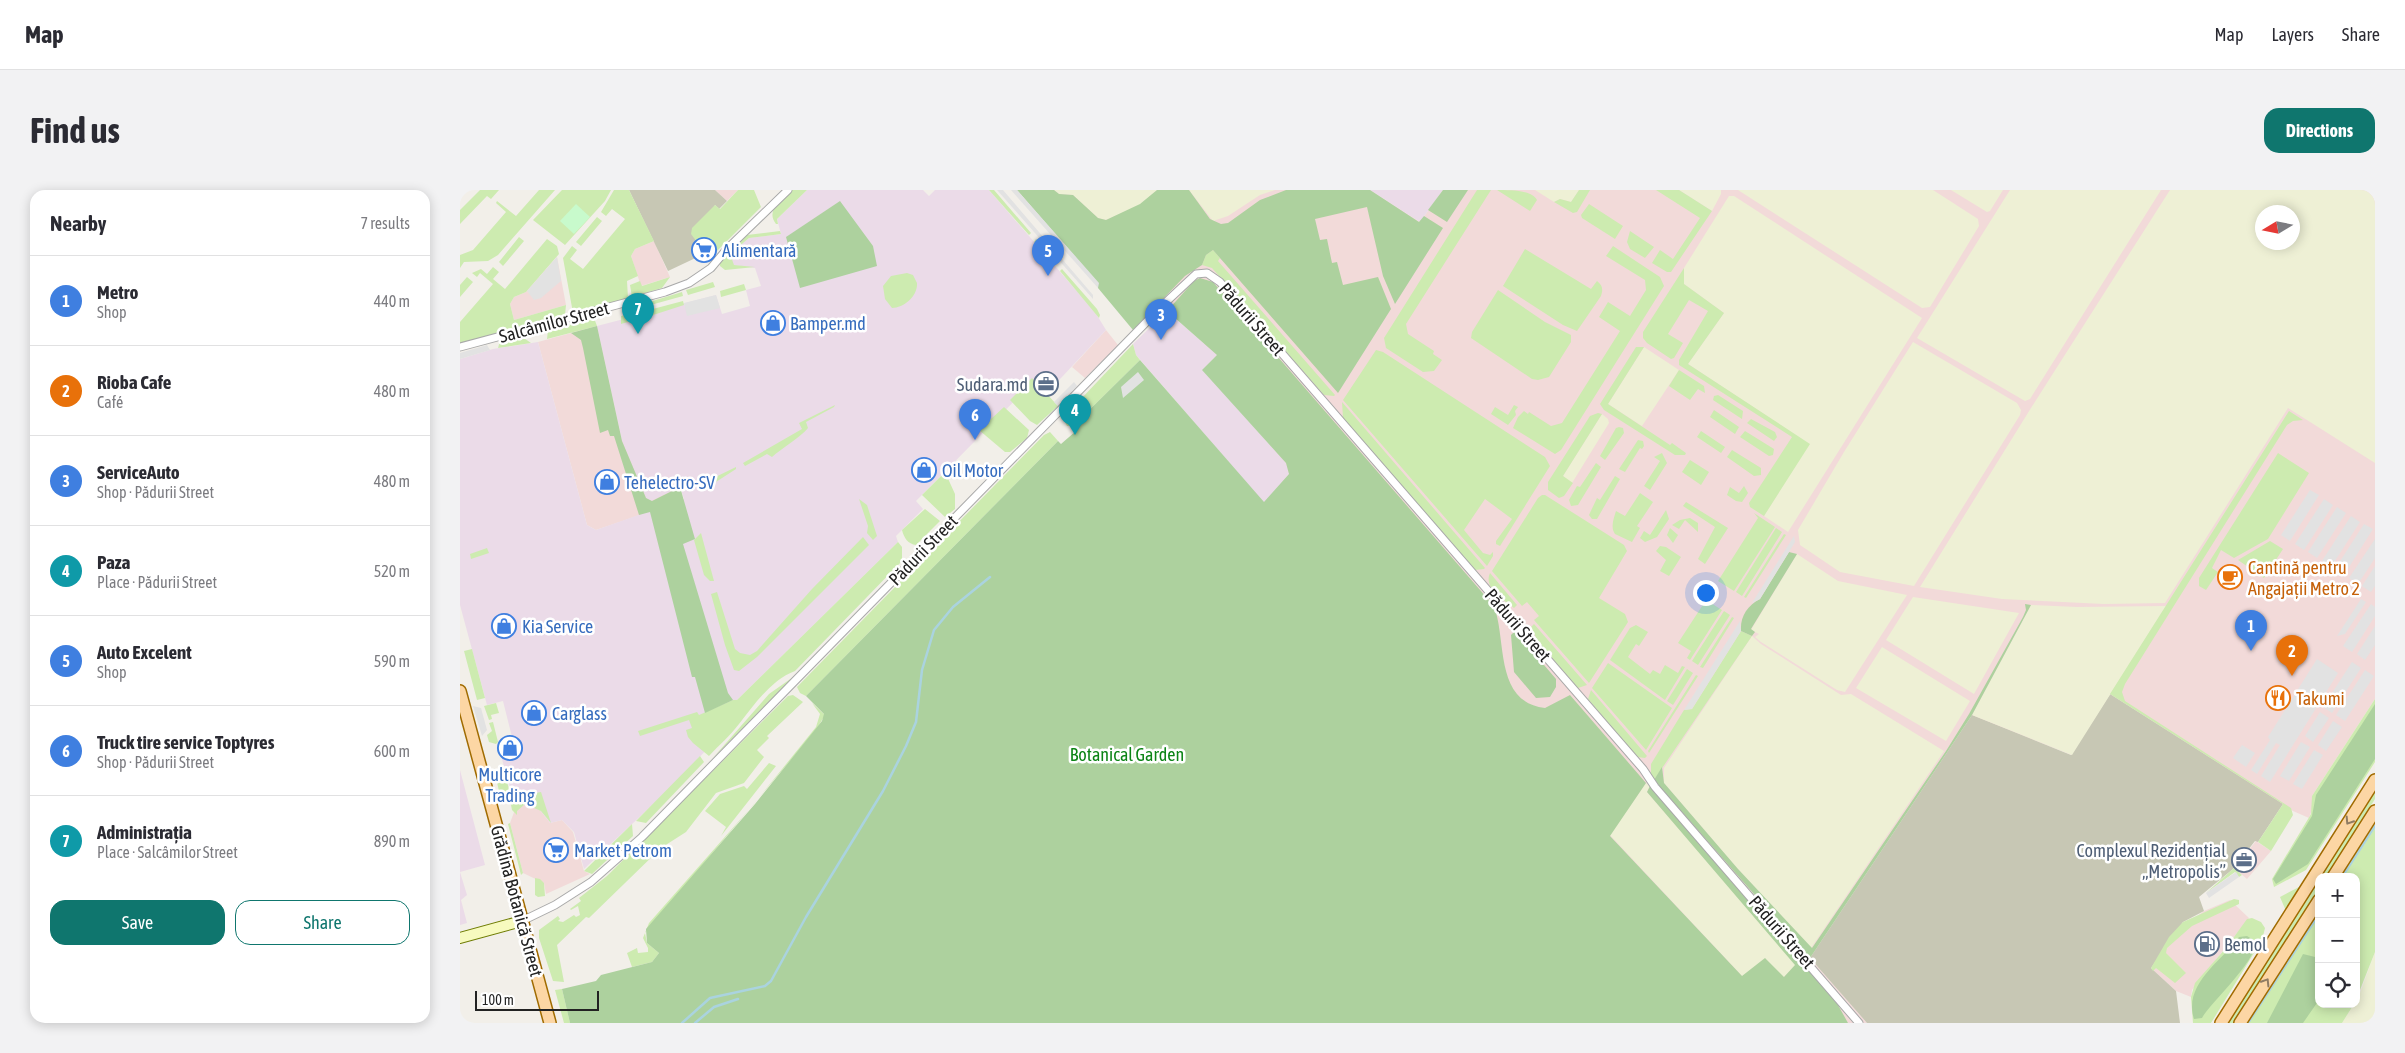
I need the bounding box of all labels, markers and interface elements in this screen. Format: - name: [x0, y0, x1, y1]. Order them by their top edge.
- text: Map: [25, 21, 64, 48]
- text: Map: [2214, 24, 2243, 45]
- text: Layers: [2271, 24, 2314, 45]
- text: Share: [2342, 24, 2380, 45]
- button: Directions: [2264, 108, 2375, 153]
- text: Find us: [30, 110, 120, 150]
- north arrow: [2255, 205, 2300, 250]
- text: Nearby: [50, 211, 106, 235]
- text: 7 results: [360, 214, 410, 232]
- pin: 5: [1032, 235, 1064, 276]
- supermarket icon: Alimentară: [691, 237, 717, 263]
- place label: Alimentară: [722, 240, 796, 261]
- street label: Pădurii Street: [1215, 278, 1289, 360]
- text: Metro: [97, 281, 138, 303]
- text: 1: [62, 292, 70, 310]
- text: 440 m: [374, 292, 410, 310]
- pin: 7: [622, 293, 654, 334]
- street label: Salcâmilor Street: [497, 297, 611, 347]
- pin: 3: [1145, 299, 1177, 340]
- text: Shop: [97, 303, 127, 321]
- shop icon: Bamper.md: [760, 310, 786, 336]
- place label: Bamper.md: [790, 313, 866, 334]
- text: Rioba Cafe: [97, 371, 172, 393]
- office icon: Sudara.md: [1033, 371, 1059, 397]
- place label: Sudara.md: [957, 374, 1028, 395]
- text: 2: [62, 382, 70, 400]
- text: 480 m: [374, 382, 410, 400]
- text: Café: [97, 393, 123, 411]
- pin: 4: [1059, 394, 1091, 435]
- pin: 6: [959, 399, 991, 440]
- shop icon: Oil Motor: [911, 457, 937, 483]
- place label: Oil Motor: [942, 460, 1004, 481]
- text: ServiceAuto: [97, 461, 180, 483]
- shop icon: Tehelectro-SV: [594, 469, 620, 495]
- text: 3: [62, 472, 70, 490]
- text: 480 m: [374, 472, 410, 490]
- place label: Tehelectro-SV: [624, 472, 715, 493]
- text: Shop · Pădurii Street: [97, 483, 214, 501]
- street label: Pădurii Street: [884, 510, 962, 590]
- text: Paza: [97, 551, 130, 573]
- place label: Cantină pentru Angajații Metro 2: [2248, 557, 2360, 599]
- text: 4: [62, 562, 70, 580]
- text: 520 m: [374, 562, 410, 580]
- cafe icon: Cantină pentru Angajații Metro 2: [2217, 564, 2243, 590]
- text: Place · Pădurii Street: [97, 573, 217, 591]
- your location: [1693, 580, 1719, 606]
- street label: Pădurii Street: [1481, 584, 1555, 666]
- pin: 1: [2235, 610, 2267, 651]
- shop icon: Kia Service: [491, 613, 517, 639]
- place label: Kia Service: [522, 616, 593, 637]
- pin: 2: [2276, 635, 2308, 676]
- text: Auto Excelent: [97, 641, 192, 663]
- text: 5: [62, 652, 70, 670]
- text: 590 m: [374, 652, 410, 670]
- text: Shop: [97, 663, 127, 681]
- restaurant icon: Takumi: [2265, 685, 2291, 711]
- place label: Takumi: [2296, 688, 2345, 709]
- shop icon: Carglass: [521, 700, 547, 726]
- place label: Carglass: [552, 703, 607, 724]
- text: Truck tire service Toptyres: [97, 731, 274, 753]
- shop icon: Multicore Trading: [497, 735, 523, 761]
- text: 6: [62, 742, 70, 760]
- text: 600 m: [374, 742, 410, 760]
- park label: Botanical Garden: [1070, 744, 1184, 765]
- text: Shop · Pădurii Street: [97, 753, 214, 771]
- place label: Multicore Trading: [478, 764, 542, 806]
- one-way arrow: [2345, 816, 2355, 825]
- text: Administrația: [97, 821, 192, 843]
- street label: Grădina Botanică Street: [487, 823, 547, 979]
- text: 7: [62, 832, 70, 850]
- text: 890 m: [374, 832, 410, 850]
- supermarket icon: Market Petrom: [543, 837, 569, 863]
- place label: Market Petrom: [574, 840, 672, 861]
- place label: Complexul Rezidențial „Metropolis”: [2076, 840, 2226, 882]
- text: Place · Salcâmilor Street: [97, 843, 238, 861]
- office icon: Complexul Rezidențial „Metropolis”: [2231, 847, 2257, 873]
- map controls: [2315, 873, 2360, 1008]
- button: +: [2315, 873, 2360, 918]
- street label: Pădurii Street: [1745, 891, 1819, 973]
- button: Save: [50, 900, 225, 945]
- button: Share: [235, 900, 410, 945]
- button: −: [2315, 918, 2360, 963]
- fuel station icon: Bemol: [2194, 931, 2220, 957]
- place label: Bemol: [2224, 934, 2267, 955]
- button: locate: [2315, 963, 2360, 1008]
- one-way arrow: [2260, 978, 2270, 987]
- scale bar: [475, 988, 599, 1011]
- text: 100 m: [482, 992, 514, 1008]

